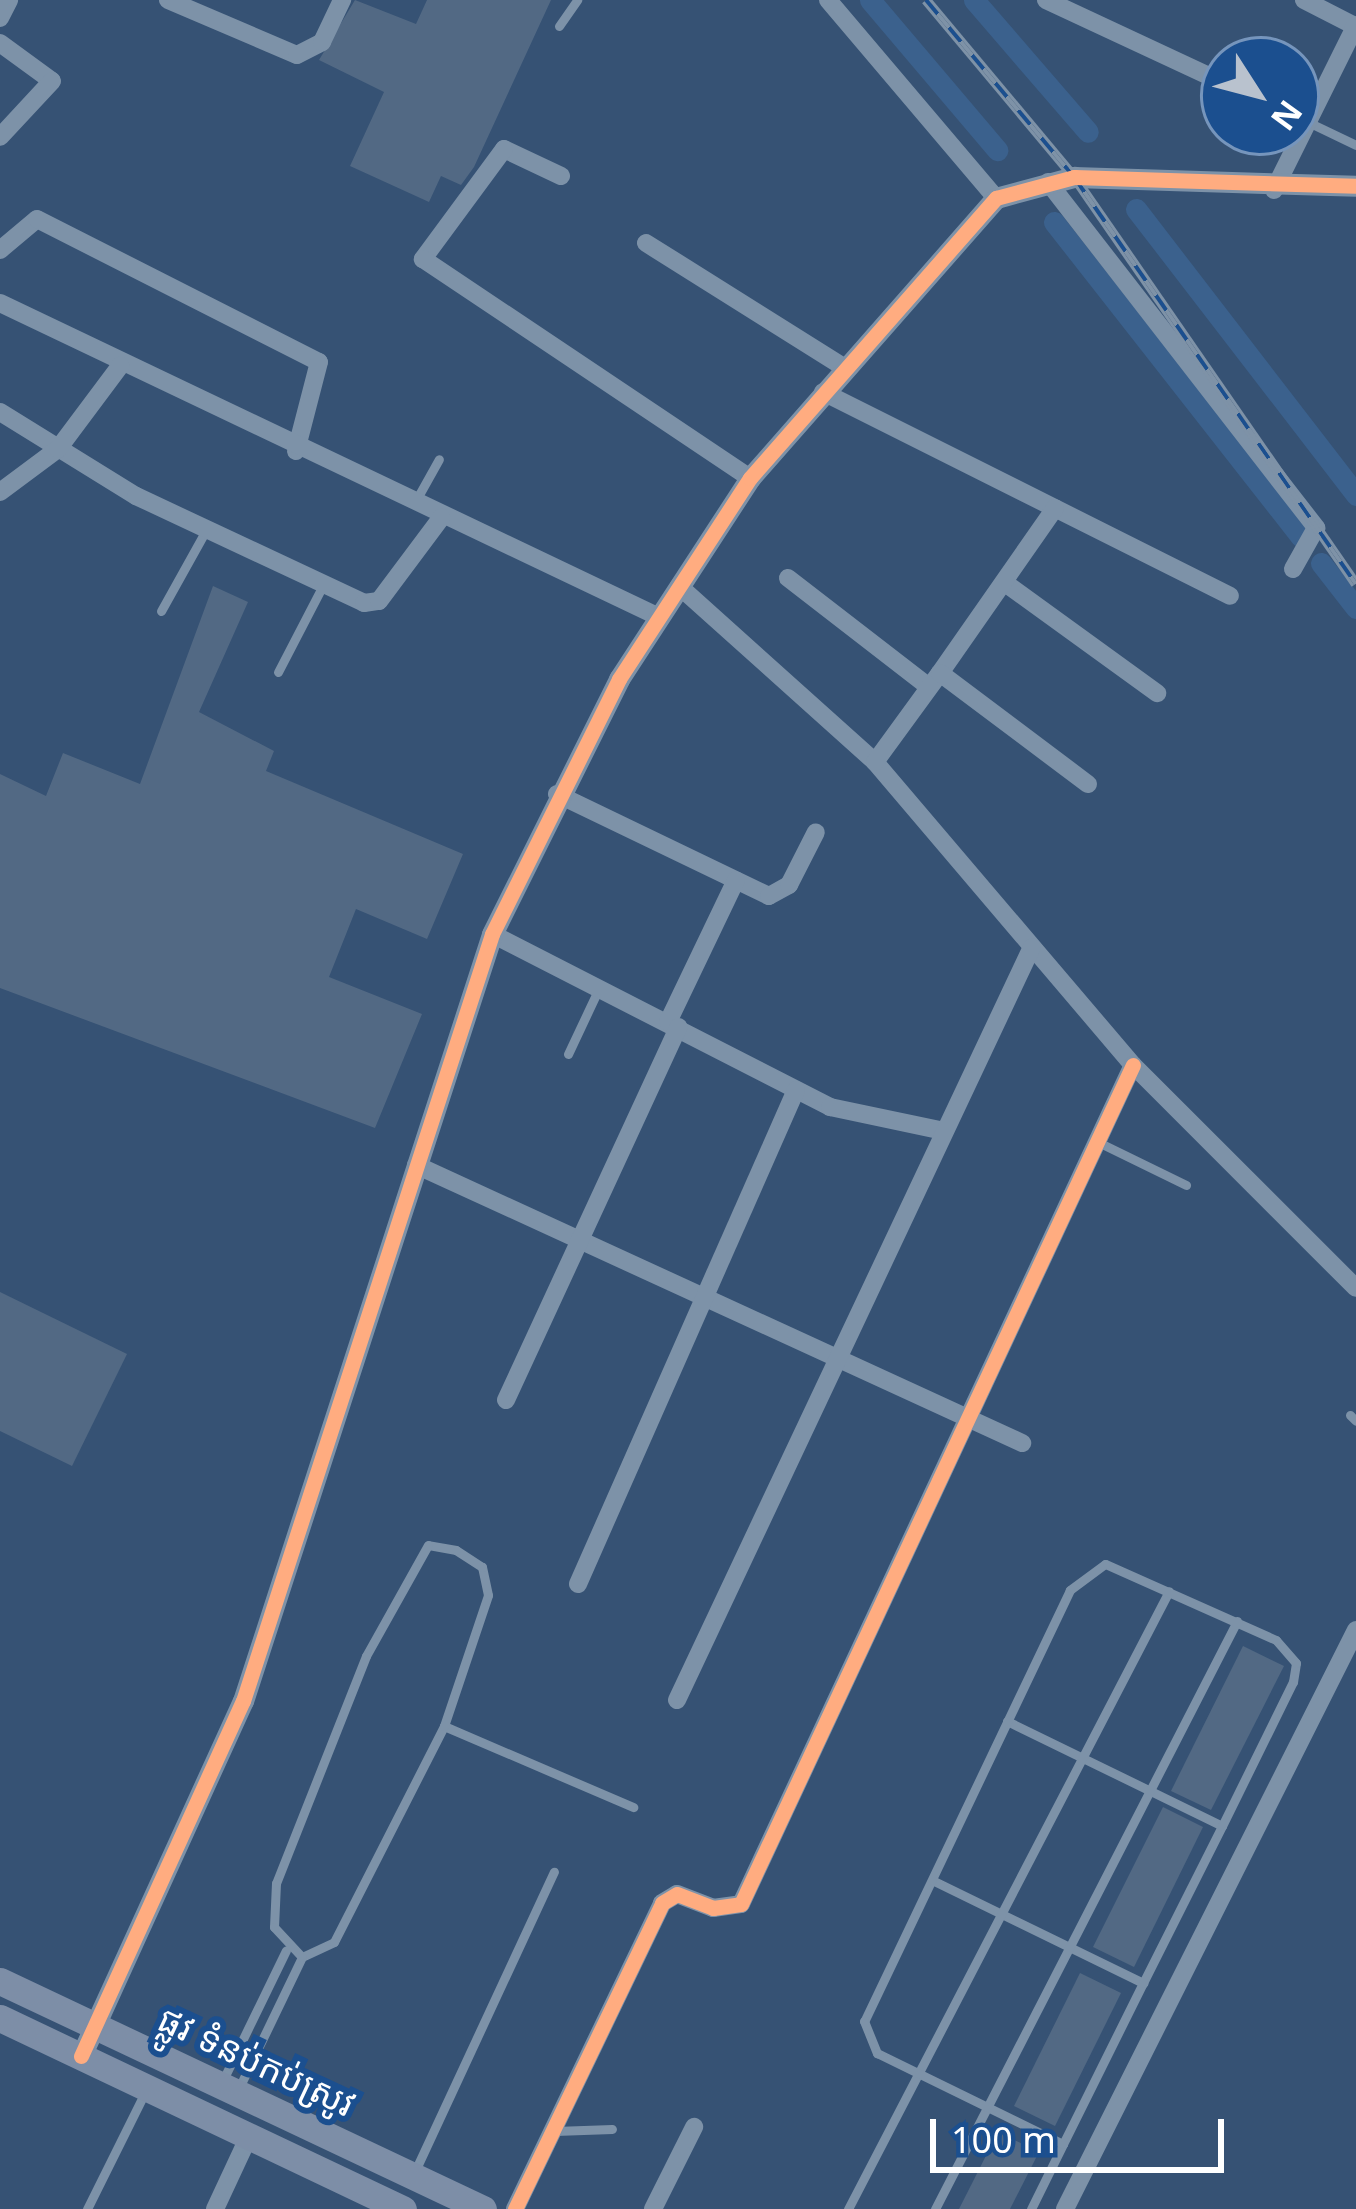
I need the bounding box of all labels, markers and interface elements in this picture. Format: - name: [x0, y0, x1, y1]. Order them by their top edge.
- north arrow: [1200, 36, 1320, 156]
- text: N: [1261, 92, 1313, 140]
- street label: ផ្លូវ ទំនប់កប់ស្រូវ: [152, 1997, 362, 2125]
- scale bar: [936, 2095, 1230, 2169]
- text: 100 m: [951, 2115, 1056, 2164]

